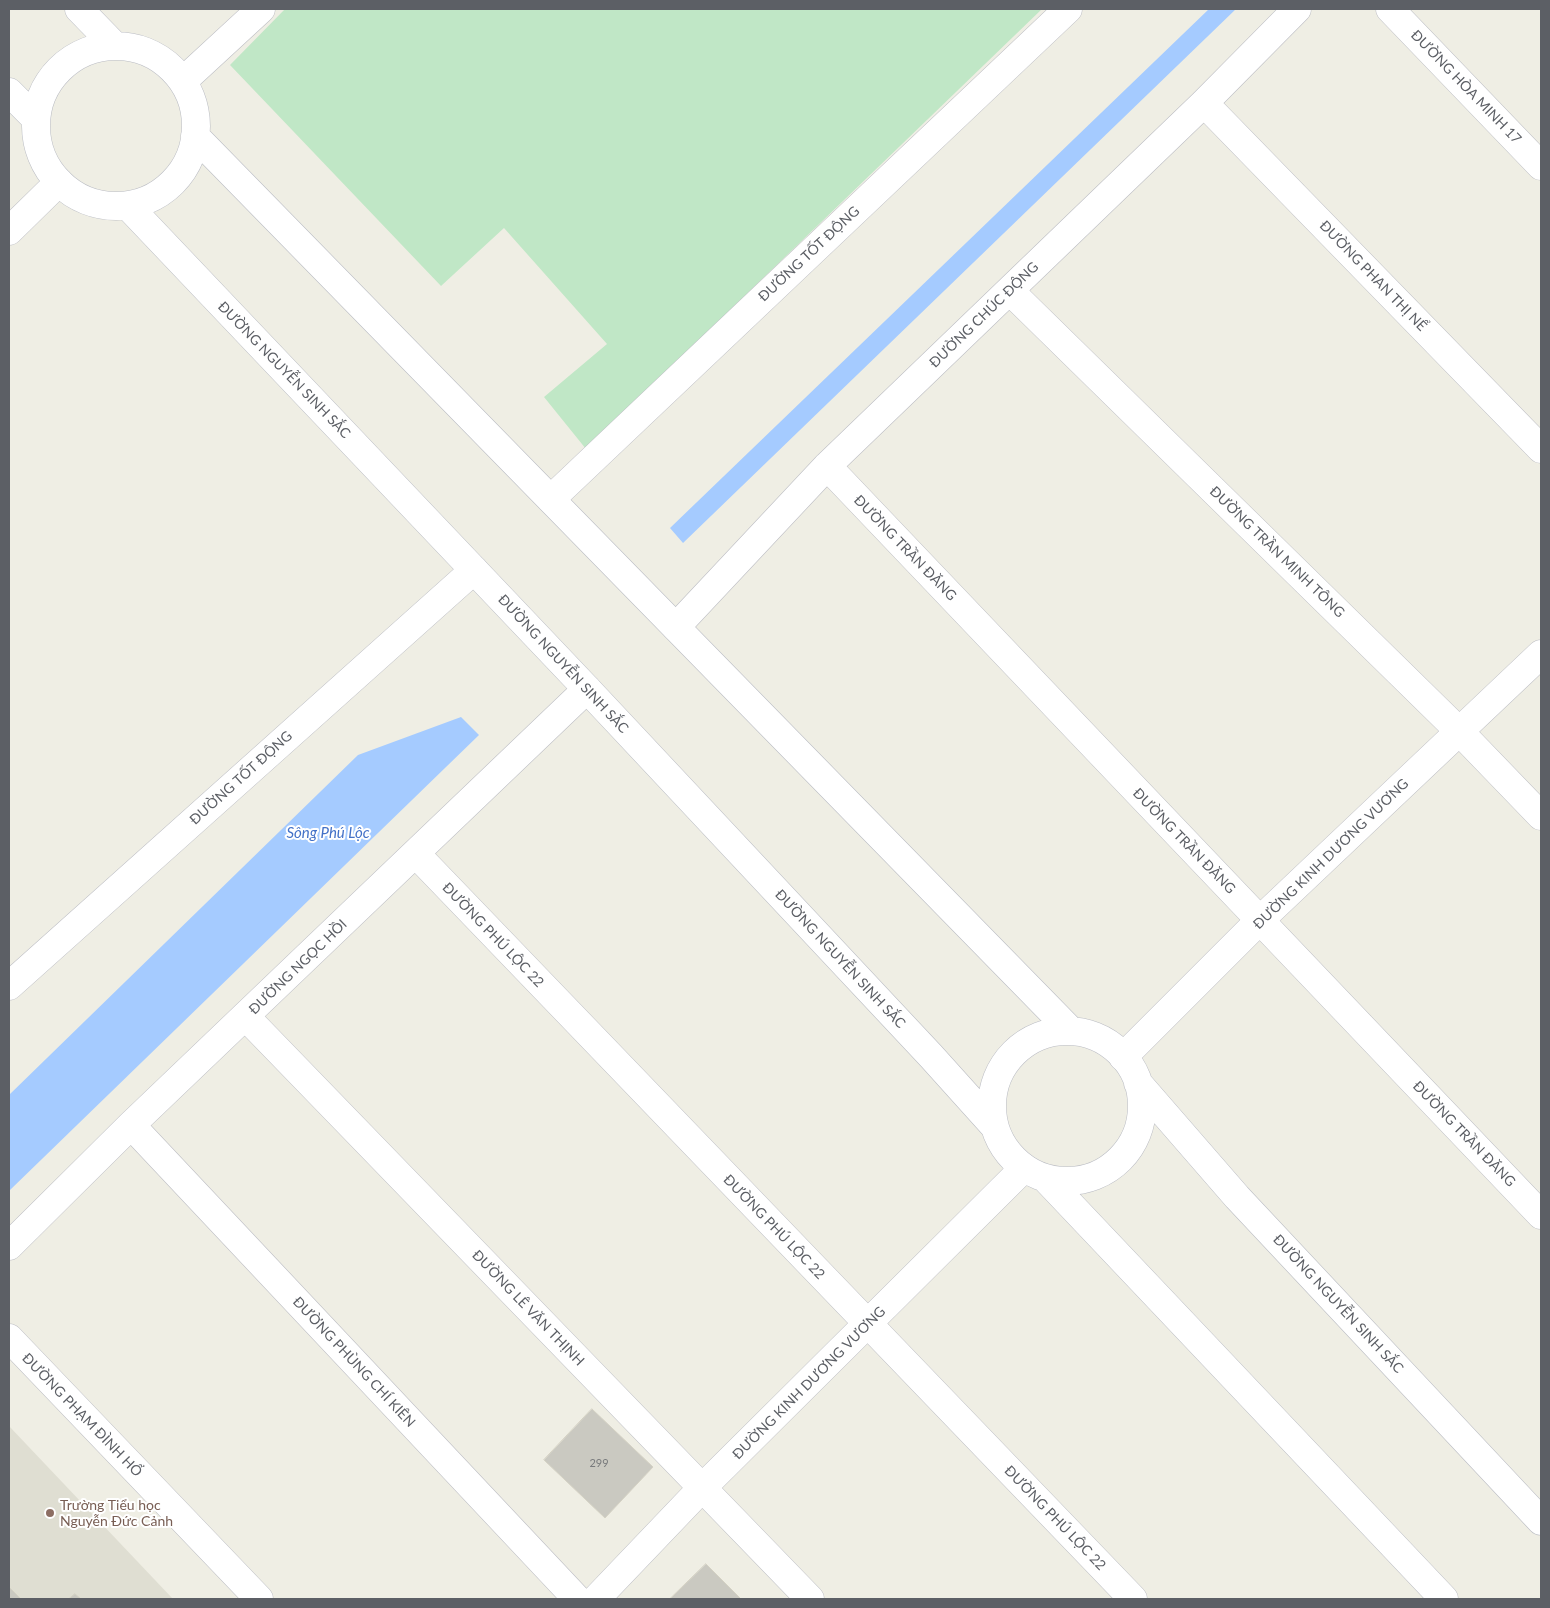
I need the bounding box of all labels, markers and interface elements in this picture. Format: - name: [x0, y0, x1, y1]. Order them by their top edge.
- street label: ĐƯỜNG HÒA MINH 17: [1407, 27, 1525, 147]
- street label: ĐƯỜNG TỐT ĐỘNG: [755, 203, 863, 305]
- street label: ĐƯỜNG PHAN THỊ NỂ: [1316, 217, 1430, 335]
- street label: ĐƯỜNG CHÚC ĐỘNG: [926, 259, 1042, 371]
- street label: ĐƯỜNG NGUYỄN SINH SẮC: [214, 298, 354, 442]
- street label: ĐƯỜNG TRẦN MINH TÔNG: [1206, 483, 1348, 621]
- street label: ĐƯỜNG TRẦN ĐĂNG: [850, 492, 960, 604]
- street label: ĐƯỜNG NGUYỄN SINH SẮC: [494, 591, 632, 737]
- street label: ĐƯỜNG TỐT ĐỘNG: [186, 728, 296, 828]
- street label: ĐƯỜNG KINH DƯƠNG VƯƠNG: [1250, 775, 1412, 933]
- street label: ĐƯỜNG TRẦN ĐĂNG: [1129, 785, 1239, 897]
- water label: Sông Phú Lộc: [287, 824, 369, 842]
- street label: ĐƯỜNG PHÚ LỘC 22: [439, 879, 547, 991]
- street label: ĐƯỜNG NGUYỄN SINH SẮC: [771, 886, 909, 1032]
- street label: ĐƯỜNG NGỌC HỒI: [246, 916, 350, 1018]
- street label: ĐƯỜNG TRẦN ĐĂNG: [1409, 1078, 1519, 1190]
- street label: ĐƯỜNG PHÚ LỘC 22: [720, 1171, 828, 1283]
- street label: ĐƯỜNG NGUYỄN SINH SẮC: [1269, 1231, 1407, 1377]
- street label: ĐƯỜNG LÊ VĂN THỊNH: [468, 1247, 588, 1369]
- street label: ĐƯỜNG PHÙNG CHÍ KIÊN: [289, 1293, 419, 1431]
- street label: ĐƯỜNG KINH DƯƠNG VƯƠNG: [729, 1303, 889, 1463]
- street label: ĐƯỜNG PHẠM ĐÌNH HỔ: [19, 1350, 145, 1480]
- house number: 299: [589, 1456, 609, 1470]
- street label: ĐƯỜNG PHÚ LỘC 22: [1001, 1462, 1109, 1574]
- place label: Trường Tiểu học Nguyễn Đức Cảnh: [60, 1497, 173, 1530]
- marker: Trường Tiểu học Nguyễn Đức Cảnh: [44, 1507, 56, 1519]

